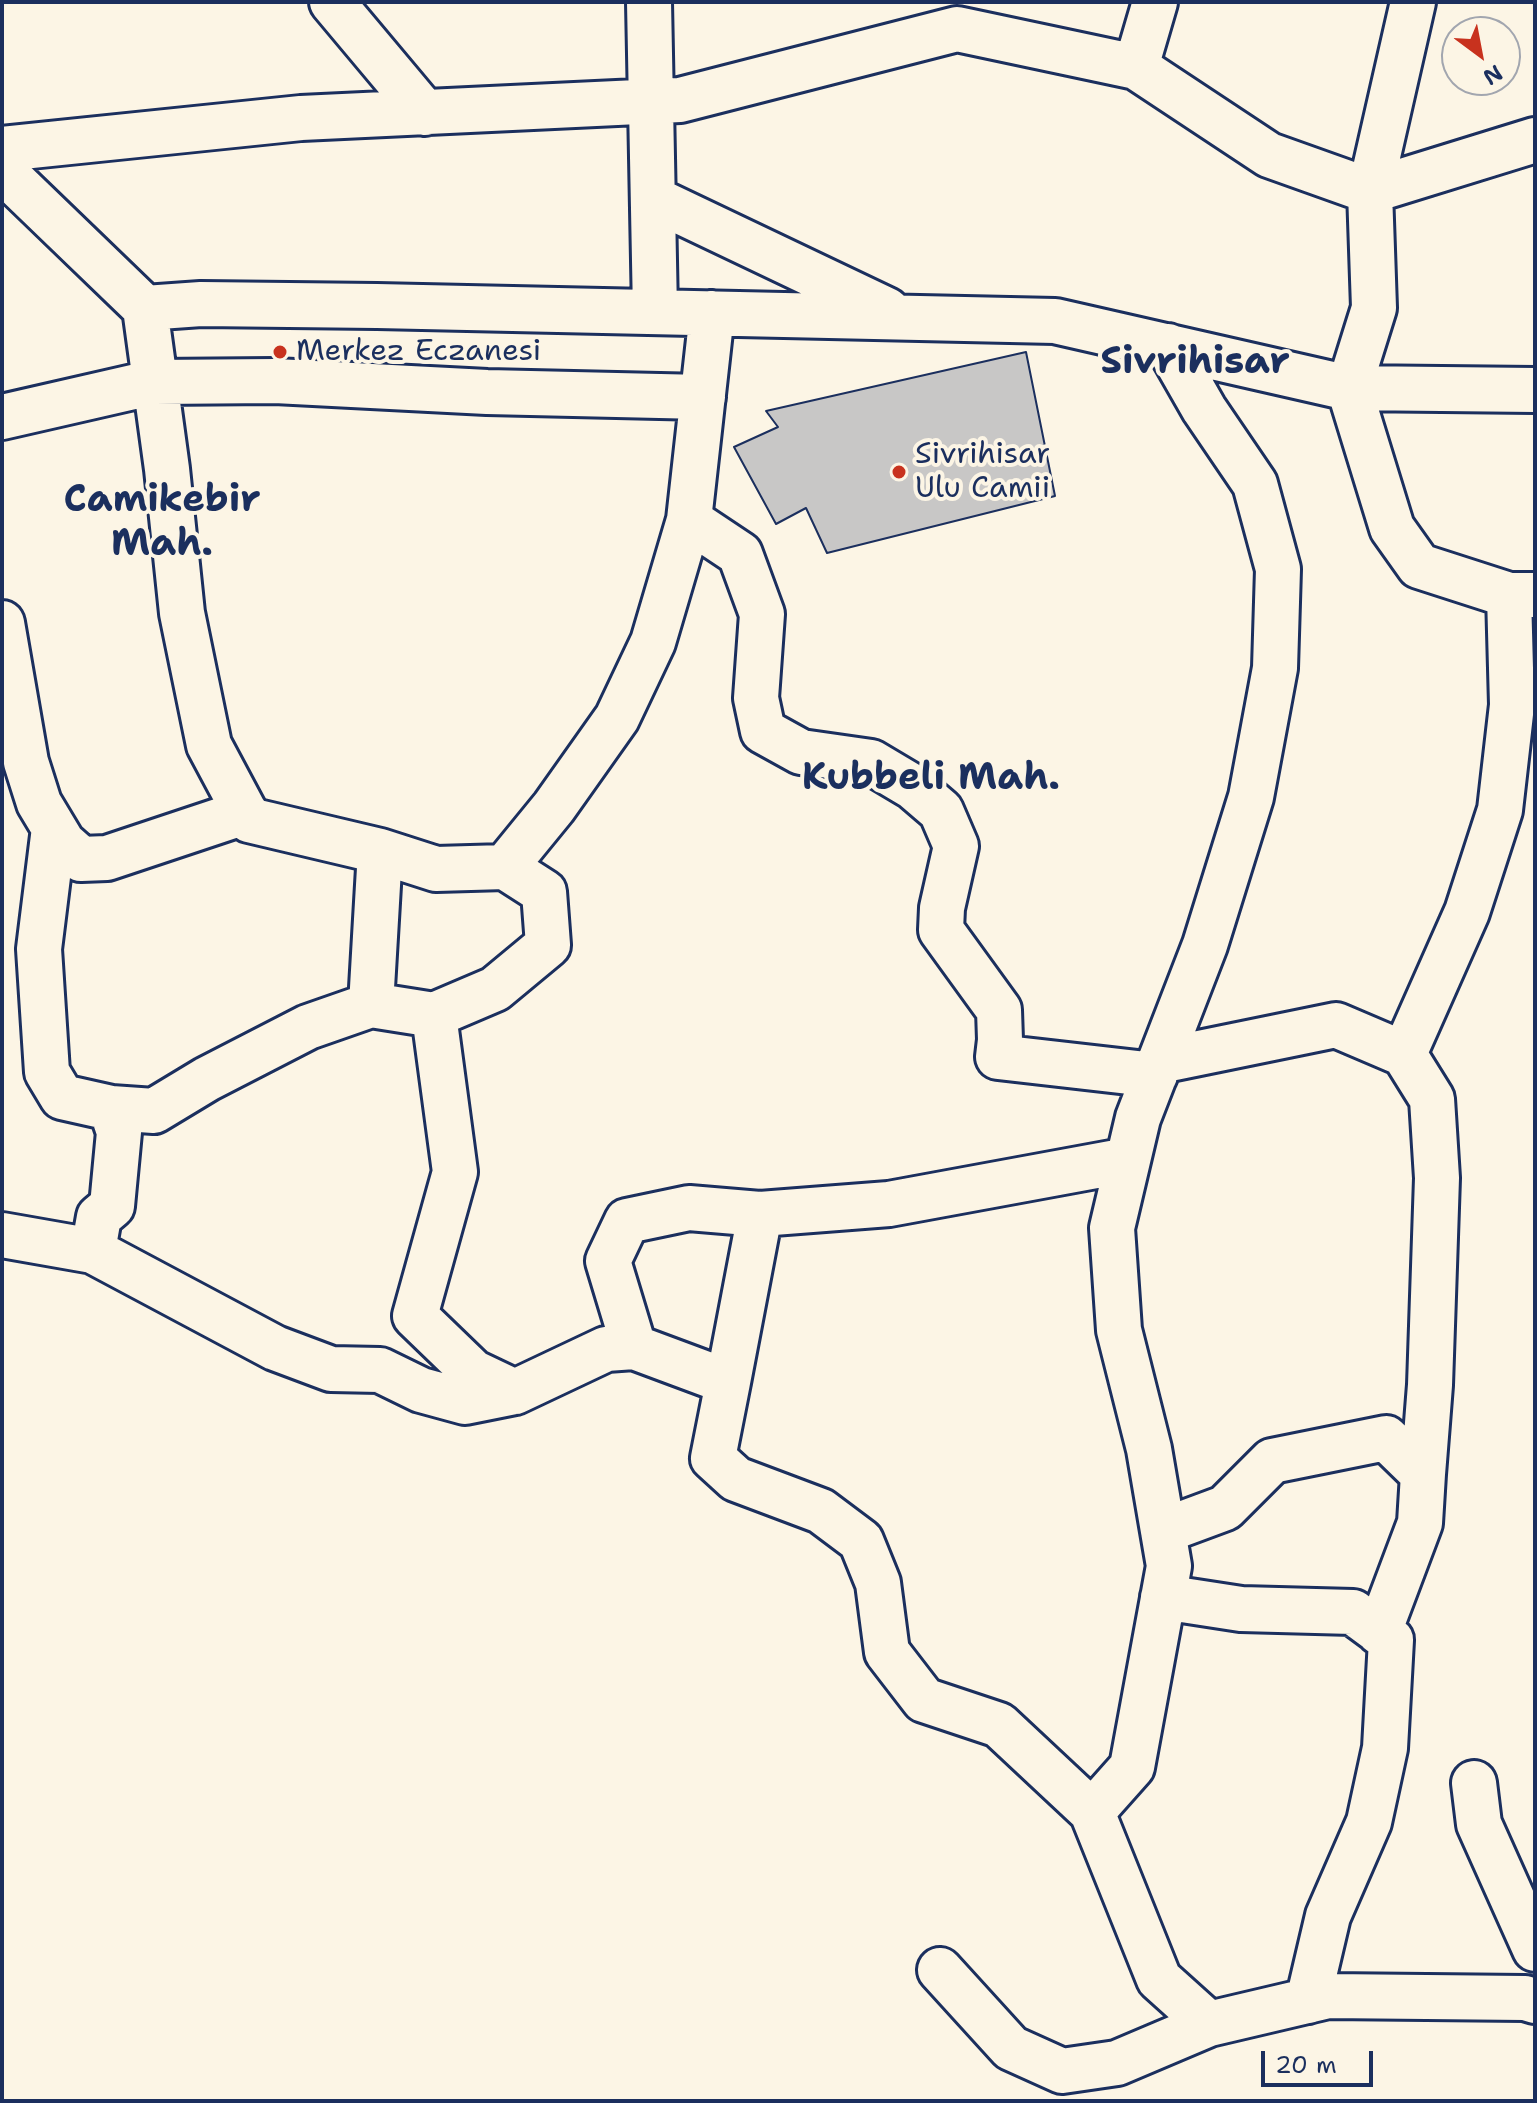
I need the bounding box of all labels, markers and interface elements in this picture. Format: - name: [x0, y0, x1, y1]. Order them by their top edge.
- north arrow: [1441, 16, 1521, 96]
- text: N: [1478, 58, 1508, 92]
- place label: Merkez Eczanesi: [296, 334, 541, 370]
- district label: Sivrihisar: [1100, 340, 1290, 386]
- marker: Merkez Eczanesi: [271, 343, 289, 361]
- place label: Sivrihisar Ulu Camii: [915, 437, 1050, 508]
- marker: Sivrihisar Ulu Camii: [890, 463, 908, 481]
- district label: Camikebir Mah.: [63, 478, 261, 568]
- district label: Kubbeli Mah.: [802, 756, 1060, 802]
- scale bar: [1265, 2035, 1377, 2085]
- text: 20 m: [1275, 2049, 1337, 2081]

